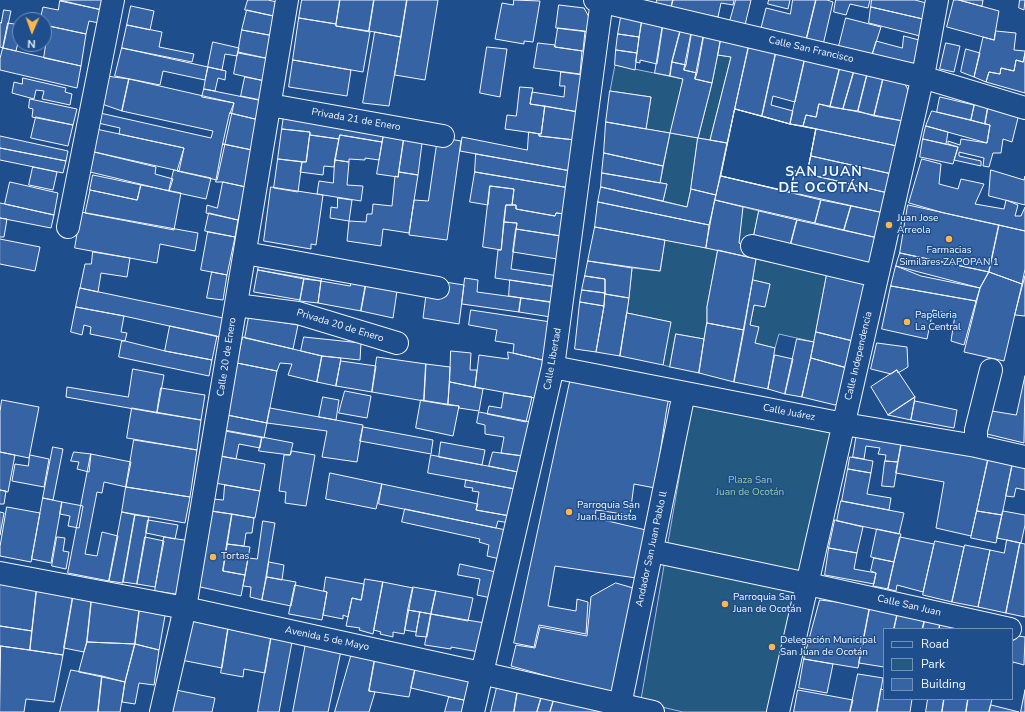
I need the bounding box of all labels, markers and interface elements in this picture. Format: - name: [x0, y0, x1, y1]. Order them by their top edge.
- north arrow: [12, 12, 52, 52]
- street label: Calle San Francisco: [767, 34, 855, 66]
- text: N: [27, 36, 36, 51]
- street label: Privada 21 de Enero: [310, 106, 402, 134]
- district label: SAN JUAN DE OCOTÁN: [779, 165, 869, 198]
- place label: Juan Jose Arreola: [897, 213, 938, 236]
- marker: Juan Jose Arreola: [884, 220, 894, 230]
- marker: Farmacias Similares ZAPOPAN 1: [944, 234, 954, 244]
- place label: Farmacias Similares ZAPOPAN 1: [899, 245, 999, 268]
- street label: Privada 20 de Enero: [295, 307, 385, 345]
- street label: Calle Independencia: [843, 310, 875, 402]
- place label: Papeleria La Central: [915, 310, 961, 334]
- street label: Calle 20 de Enero: [215, 317, 239, 397]
- marker: Papeleria La Central: [902, 317, 912, 327]
- street label: Calle Libertad: [542, 327, 564, 391]
- street label: Calle Juárez: [762, 402, 816, 424]
- park label: Plaza San Juan de Ocotán: [716, 475, 784, 498]
- street label: Andador San Juan Pablo ll: [634, 490, 670, 608]
- place label: Parroquia San Juan Bautista: [577, 500, 640, 524]
- marker: Parroquia San Juan Bautista: [564, 507, 574, 517]
- place label: Tortas: [221, 551, 249, 563]
- marker: Tortas: [208, 552, 218, 562]
- place label: Parroquia San Juan de Ocotán: [733, 592, 801, 616]
- street label: Calle San Juan: [876, 593, 942, 619]
- marker: Parroquia San Juan de Ocotán: [720, 599, 730, 609]
- street label: Avenida 5 de Mayo: [284, 624, 370, 654]
- legend: [883, 628, 1013, 700]
- place label: Delegación Municipal San Juan de Ocotán: [780, 635, 876, 658]
- text: Road: [921, 636, 949, 652]
- marker: Delegación Municipal San Juan de Ocotán: [767, 642, 777, 652]
- text: Park: [921, 656, 945, 672]
- text: Building: [921, 676, 966, 692]

